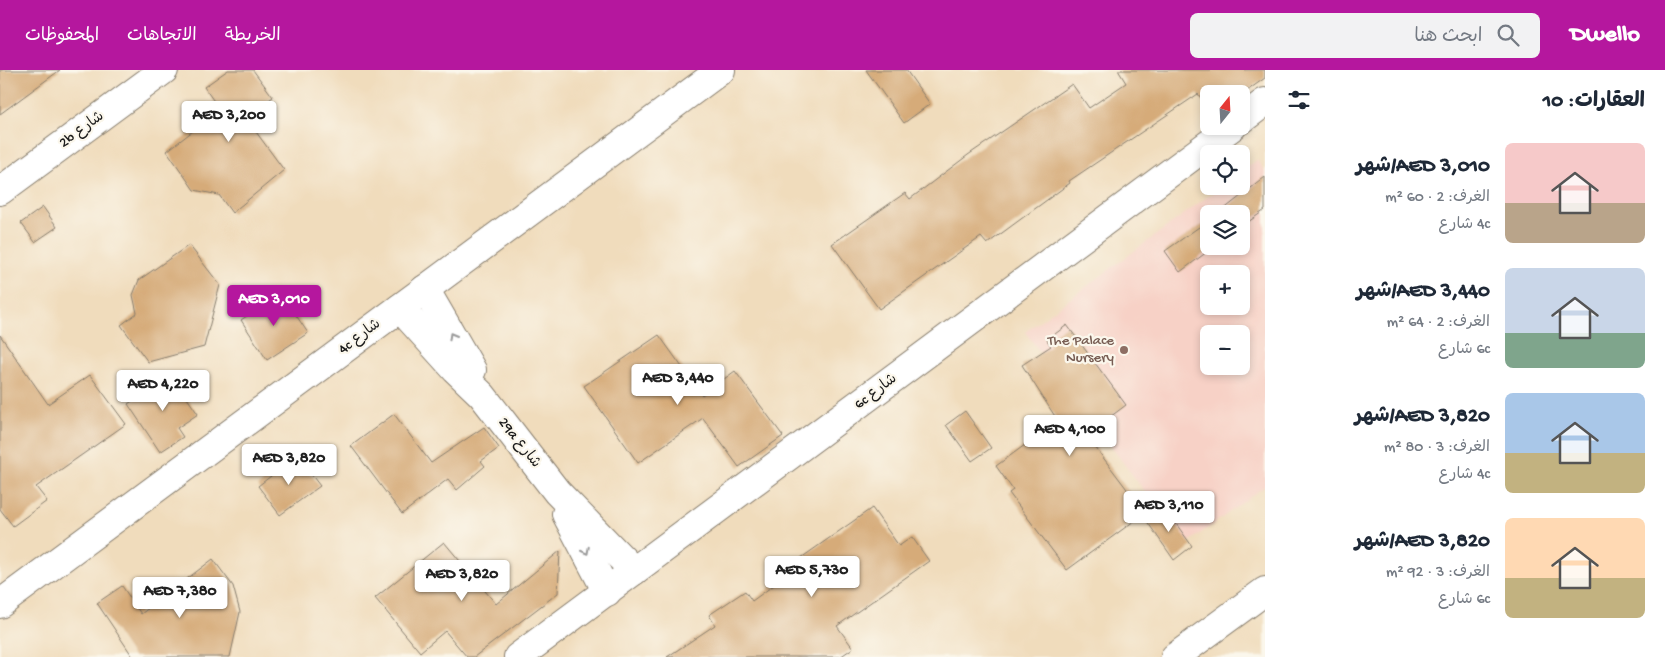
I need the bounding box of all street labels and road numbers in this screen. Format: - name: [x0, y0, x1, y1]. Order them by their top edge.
- street label: 2b شارع: [56, 108, 108, 152]
- street label: 4c شارع: [335, 315, 385, 359]
- street label: 6c شارع: [851, 370, 901, 414]
- street label: 29a شارع: [494, 414, 544, 472]

